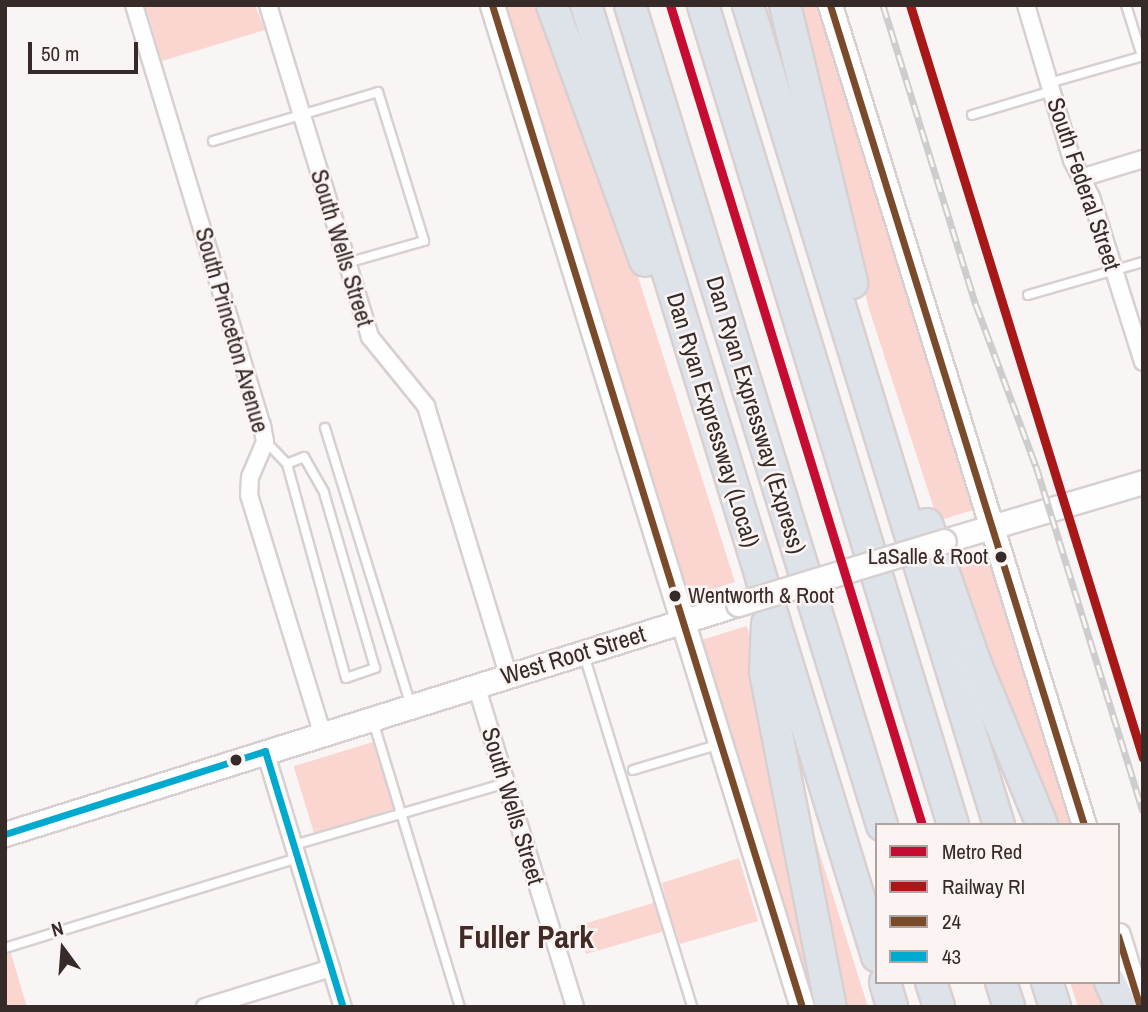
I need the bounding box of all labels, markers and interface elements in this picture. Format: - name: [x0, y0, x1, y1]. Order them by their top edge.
- scale bar: [32, 28, 142, 72]
- text: 50 m: [41, 39, 79, 68]
- street label: South Federal Street: [1041, 94, 1127, 274]
- street label: South Wells Street: [304, 166, 380, 330]
- street label: South Princeton Avenue: [189, 224, 275, 436]
- street label: Dan Ryan Expressway (Express): [700, 273, 812, 557]
- street label: Dan Ryan Expressway (Local): [661, 289, 765, 551]
- place label: LaSalle & Root: [868, 544, 988, 570]
- marker: LaSalle & Root: [994, 550, 1008, 564]
- place label: Wentworth & Root: [688, 583, 834, 609]
- marker: Wentworth & Root: [668, 589, 682, 603]
- street label: West Root Street: [497, 619, 649, 691]
- street label: South Wells Street: [475, 724, 551, 888]
- unlabelled marker: [229, 753, 243, 767]
- legend: [875, 823, 1120, 984]
- text: Metro Red: [942, 837, 1022, 866]
- text: Railway RI: [942, 872, 1025, 901]
- text: 24: [942, 907, 961, 936]
- north arrow: [28, 914, 98, 984]
- text: N: [48, 915, 66, 943]
- district label: Fuller Park: [458, 918, 594, 956]
- text: 43: [942, 942, 961, 971]

